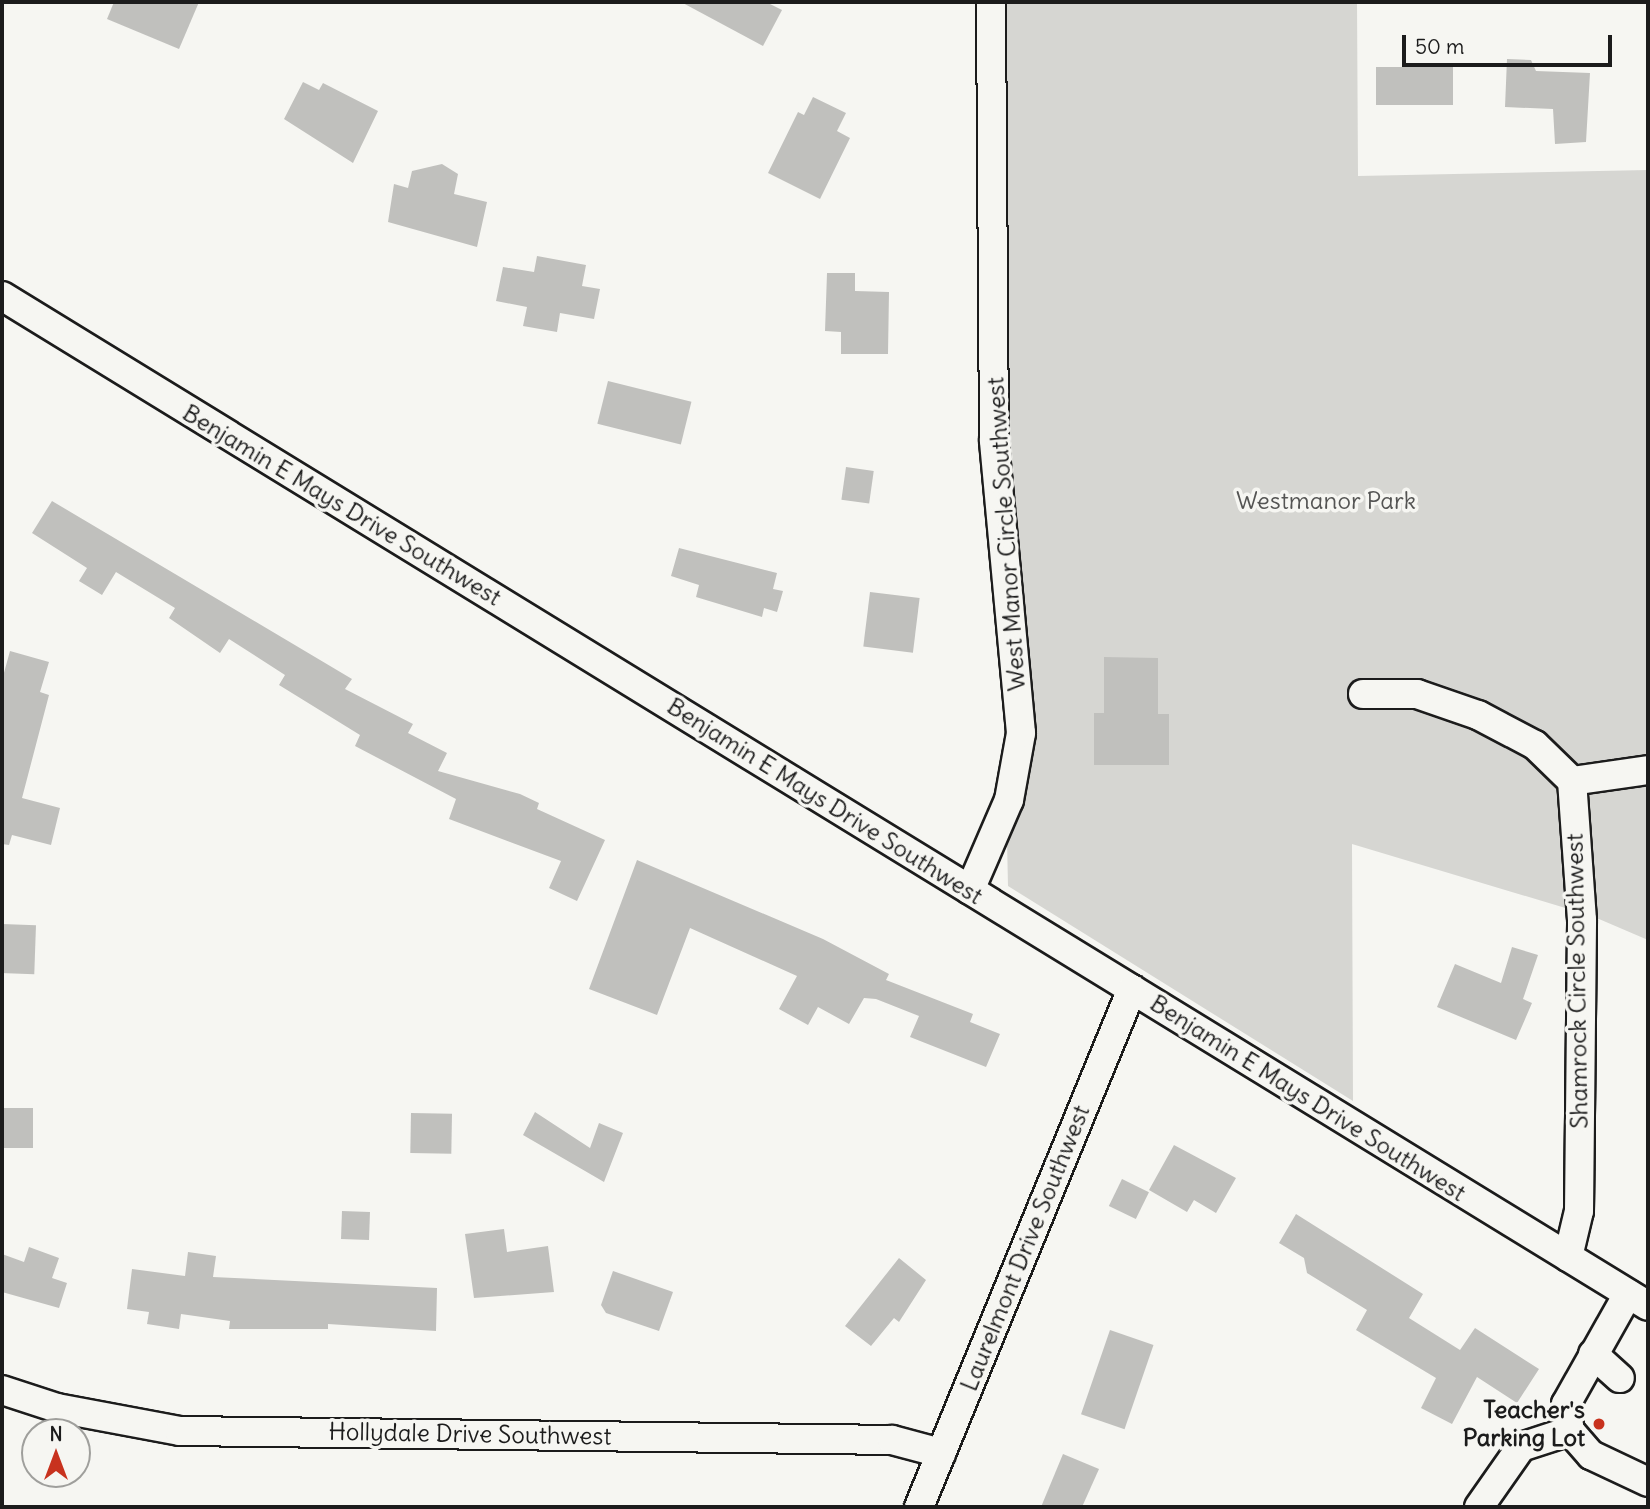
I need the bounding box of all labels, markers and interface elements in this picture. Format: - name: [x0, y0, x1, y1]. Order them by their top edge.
- scale bar: [1405, 21, 1615, 65]
- text: 50 m: [1415, 33, 1464, 60]
- street label: West Manor Circle Southwest: [981, 376, 1031, 692]
- street label: Benjamin E Mays Drive Southwest: [178, 398, 506, 612]
- park label: Westmanor Park: [1236, 487, 1416, 515]
- street label: Benjamin E Mays Drive Southwest: [662, 692, 988, 910]
- street label: Shamrock Circle Southwest: [1560, 833, 1594, 1129]
- street label: Benjamin E Mays Drive Southwest: [1145, 989, 1471, 1207]
- street label: Laurelmont Drive Southwest: [954, 1101, 1096, 1395]
- place label: Teacher's Parking Lot: [1463, 1396, 1585, 1452]
- marker: Teacher's Parking Lot: [1591, 1416, 1607, 1432]
- street label: Hollydale Drive Southwest: [328, 1417, 612, 1451]
- north arrow: [21, 1418, 91, 1488]
- text: N: [49, 1422, 63, 1446]

